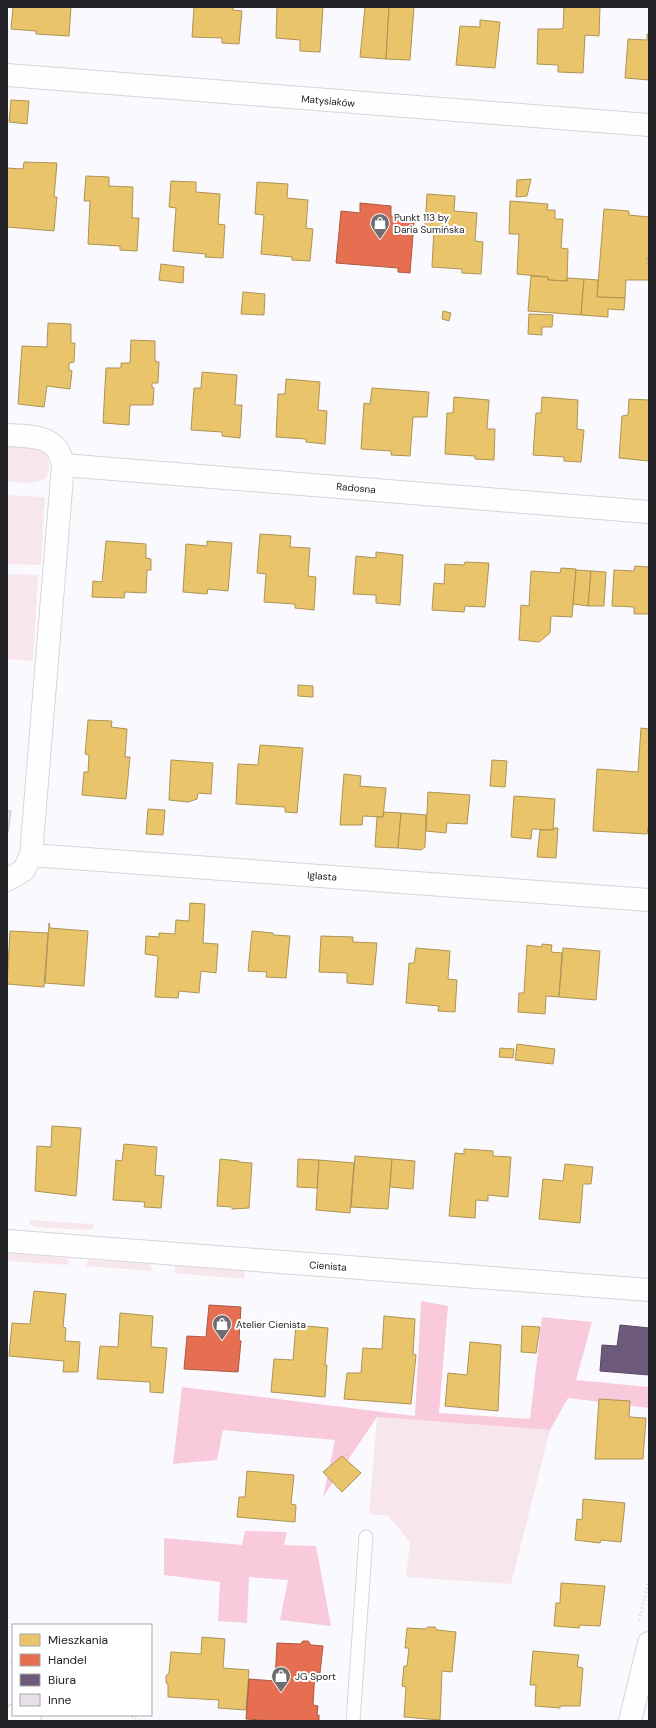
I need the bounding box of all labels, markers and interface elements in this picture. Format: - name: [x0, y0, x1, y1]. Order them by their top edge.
- street label: Matysiaków: [301, 92, 356, 110]
- place label: Punkt 113 by Daria Sumińska: [394, 211, 465, 236]
- shop icon: Punkt 113 by Daria Sumińska: [369, 212, 391, 240]
- street label: Radosna: [336, 480, 376, 496]
- street label: Iglasta: [307, 868, 337, 884]
- street label: Cienista: [309, 1258, 347, 1274]
- shop icon: Atelier Cienista: [211, 1313, 233, 1341]
- place label: Atelier Cienista: [236, 1318, 306, 1331]
- legend: [12, 1624, 152, 1716]
- text: Mieszkania: [48, 1632, 108, 1648]
- text: Handel: [48, 1652, 87, 1668]
- shop icon: JG Sport: [270, 1665, 292, 1693]
- place label: JG Sport: [295, 1670, 336, 1683]
- text: Biura: [48, 1672, 76, 1688]
- text: Inne: [48, 1692, 72, 1708]

